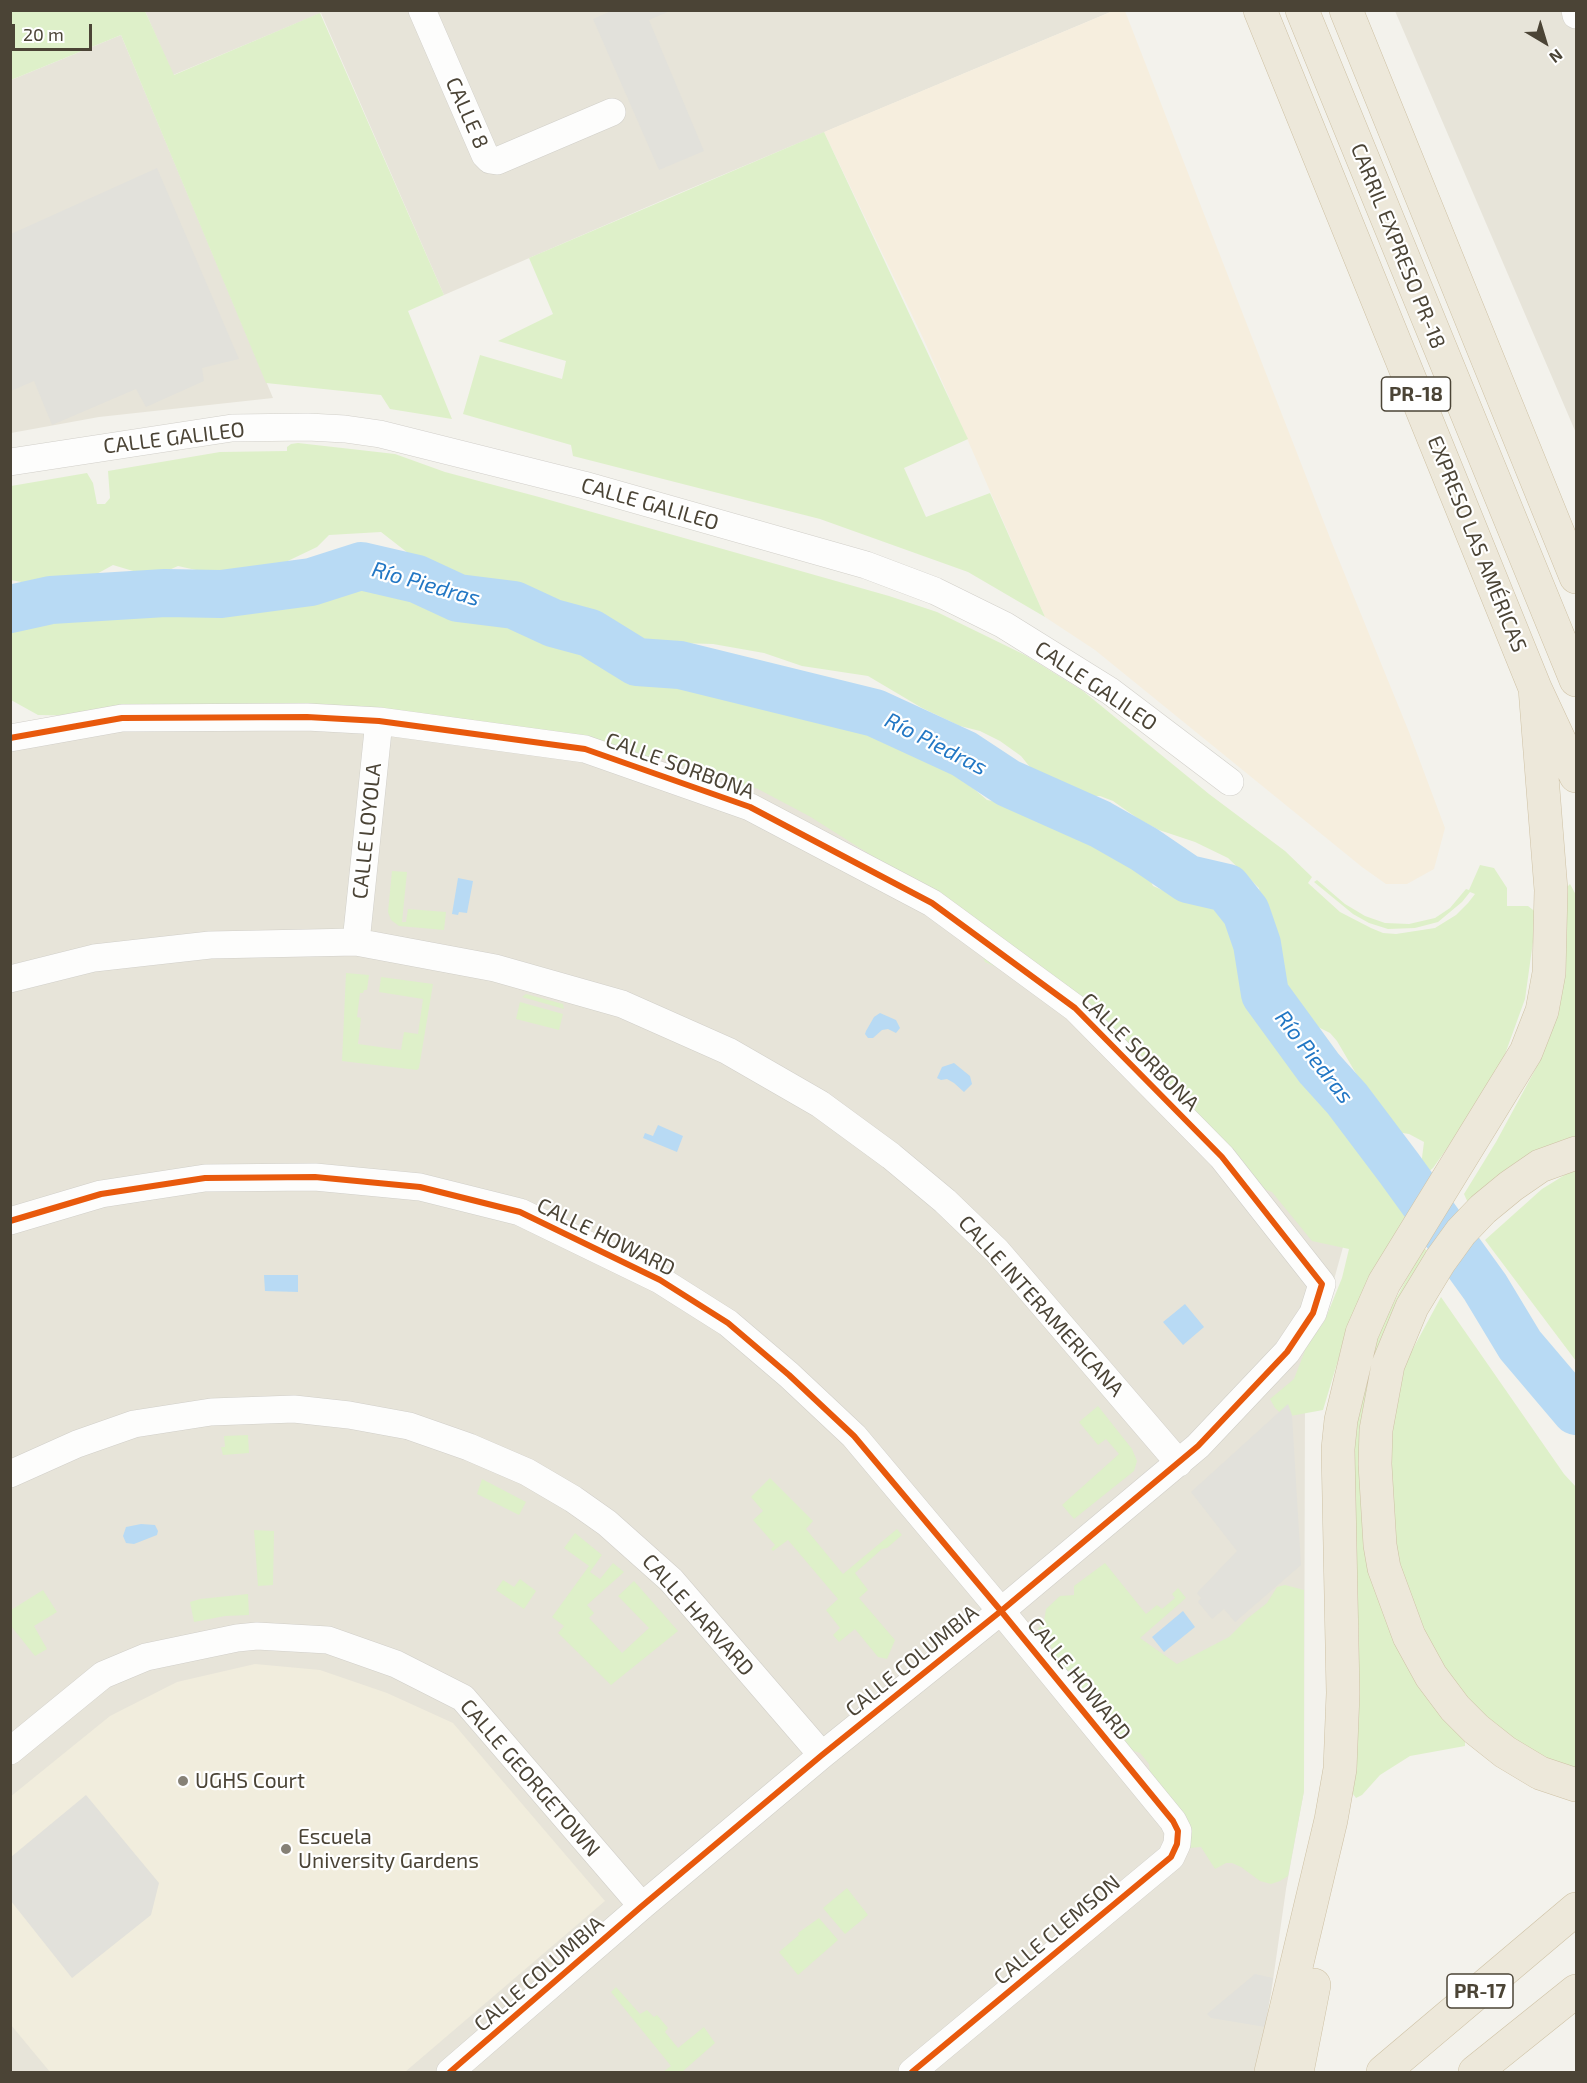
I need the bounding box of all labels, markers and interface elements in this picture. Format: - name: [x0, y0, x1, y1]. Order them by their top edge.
- scale bar: [15, 12, 94, 50]
- north arrow: [1515, 12, 1575, 72]
- text: 20 m: [23, 23, 64, 45]
- text: N: [1546, 46, 1567, 68]
- street label: CALLE 8: [440, 73, 494, 153]
- street label: CARRIL EXPRESO PR-18: [1345, 140, 1451, 352]
- road number: PR-18: [1382, 377, 1450, 411]
- street label: CALLE GALILEO: [102, 417, 246, 459]
- street label: EXPRESO LAS AMÉRICAS: [1422, 432, 1532, 656]
- street label: CALLE GALILEO: [578, 472, 722, 536]
- water label: Río Piedras: [369, 556, 483, 612]
- street label: CALLE GALILEO: [1030, 636, 1162, 736]
- water label: Río Piedras: [880, 707, 992, 781]
- street label: CALLE SORBONA: [602, 727, 758, 805]
- street label: CALLE LOYOLA: [347, 762, 387, 900]
- street label: CALLE SORBONA: [1076, 988, 1204, 1116]
- water label: Río Piedras: [1269, 1005, 1359, 1109]
- street label: CALLE HOWARD: [533, 1193, 679, 1281]
- street label: CALLE INTERAMERICANA: [953, 1210, 1129, 1402]
- street label: CALLE HARVARD: [637, 1549, 759, 1681]
- street label: CALLE COLUMBIA: [841, 1600, 983, 1722]
- street label: CALLE HOWARD: [1022, 1613, 1136, 1745]
- street label: CALLE GEORGETOWN: [455, 1694, 605, 1862]
- place label: UGHS Court: [195, 1768, 305, 1794]
- marker: UGHS Court: [176, 1774, 190, 1788]
- place label: Escuela University Gardens: [298, 1824, 479, 1874]
- marker: Escuela University Gardens: [279, 1842, 293, 1856]
- street label: CALLE CLEMSON: [989, 1870, 1125, 1990]
- street label: CALLE COLUMBIA: [469, 1911, 609, 2037]
- road number: PR-17: [1447, 1974, 1513, 2008]

